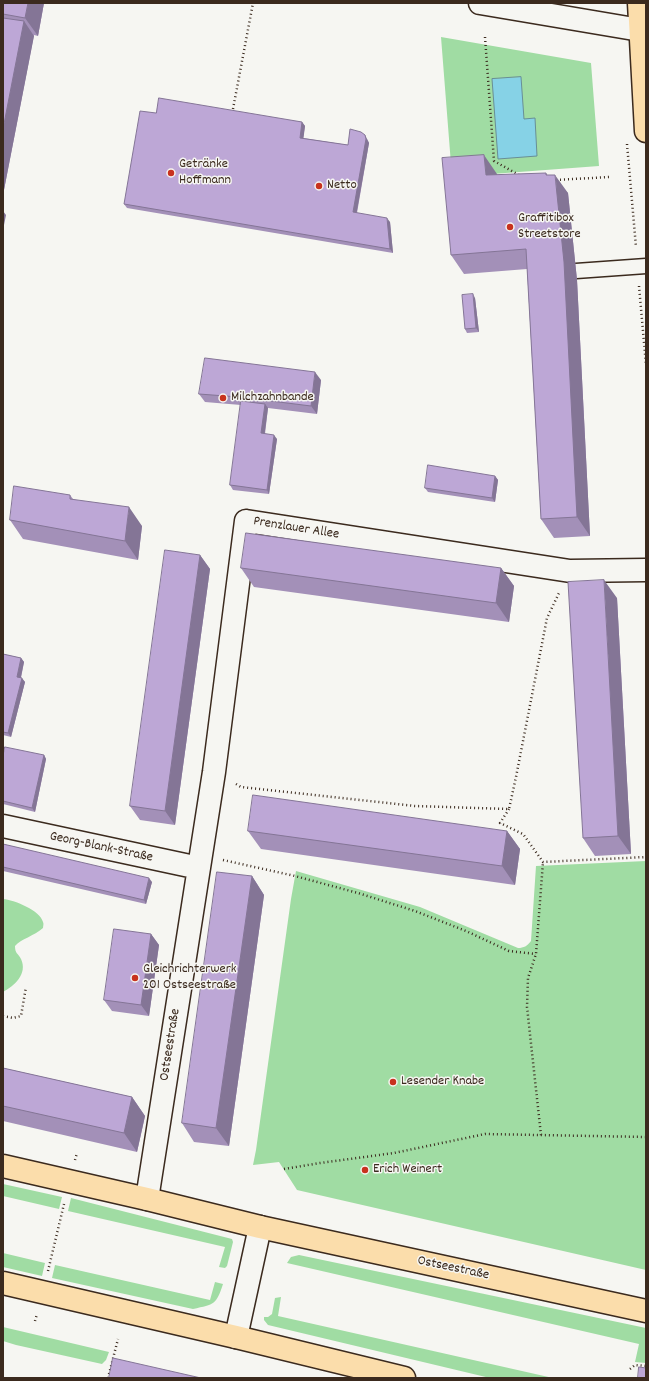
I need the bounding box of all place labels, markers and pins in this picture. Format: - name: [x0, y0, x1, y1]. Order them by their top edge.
- place label: Getränke Hoffmann: [179, 157, 231, 190]
- marker: Getränke Hoffmann: [166, 168, 176, 178]
- place label: Netto: [327, 178, 357, 194]
- marker: Netto: [314, 181, 324, 191]
- place label: Graffitibox Streetstore: [518, 211, 581, 244]
- marker: Graffitibox Streetstore: [505, 222, 515, 232]
- place label: Milchzahnbande: [231, 390, 314, 406]
- marker: Milchzahnbande: [218, 393, 228, 403]
- place label: Gleichrichterwerk 201 Ostseestraße: [143, 962, 237, 994]
- marker: Gleichrichterwerk 201 Ostseestraße: [130, 973, 140, 983]
- place label: Lesender Knabe: [401, 1074, 484, 1090]
- marker: Lesender Knabe: [388, 1077, 398, 1087]
- place label: Erich Weinert: [373, 1162, 442, 1178]
- marker: Erich Weinert: [360, 1165, 370, 1175]

